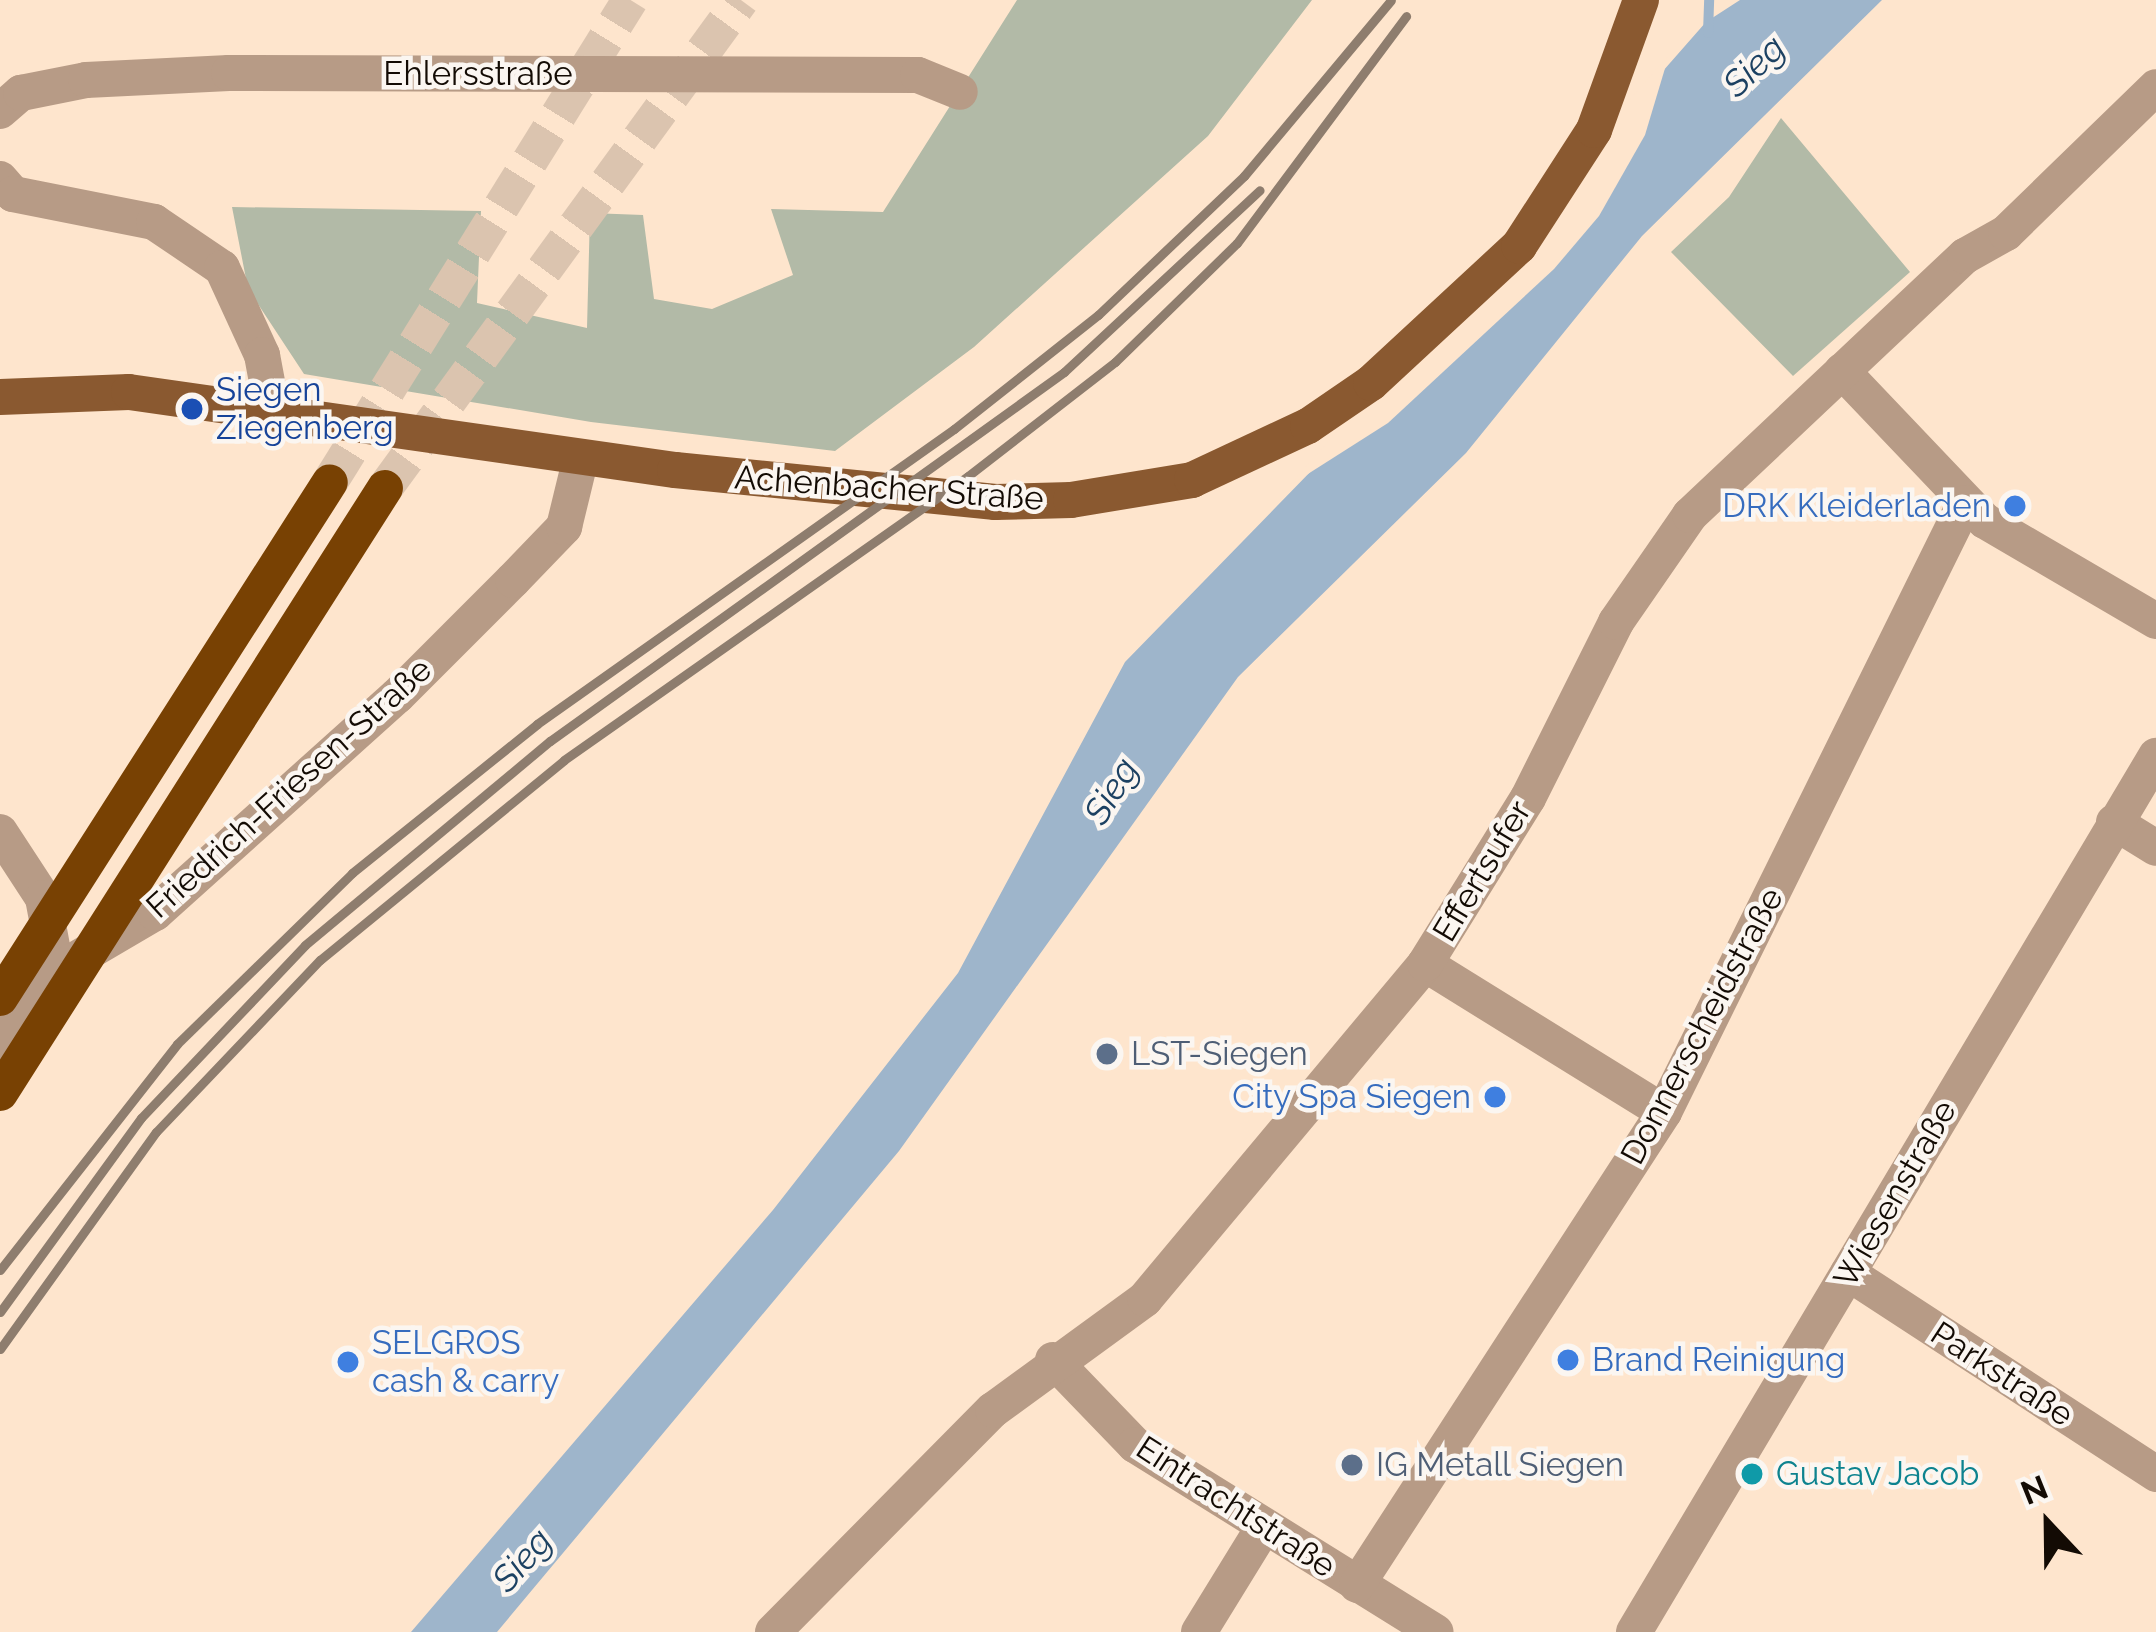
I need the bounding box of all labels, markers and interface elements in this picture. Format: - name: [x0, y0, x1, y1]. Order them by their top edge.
- water label: Sieg: [1714, 26, 1794, 106]
- street label: Ehlersstraße: [383, 54, 573, 94]
- place label: Siegen Ziegenberg: [216, 370, 394, 448]
- marker: Siegen Ziegenberg: [179, 396, 205, 422]
- street label: Achenbacher Straße: [733, 457, 1045, 519]
- place label: DRK Kleiderladen: [1722, 486, 1991, 526]
- marker: DRK Kleiderladen: [2002, 493, 2028, 519]
- street label: Friedrich-Friesen-Straße: [138, 650, 440, 926]
- water label: Sieg: [1075, 750, 1147, 832]
- street label: Effertsufer: [1425, 793, 1539, 949]
- street label: Donnerscheidstraße: [1612, 881, 1792, 1171]
- place label: LST-Siegen: [1131, 1034, 1308, 1074]
- marker: LST-Siegen: [1094, 1041, 1120, 1067]
- place label: City Spa Siegen: [1231, 1077, 1471, 1117]
- marker: City Spa Siegen: [1482, 1084, 1508, 1110]
- street label: Wiesenstraße: [1825, 1093, 1965, 1295]
- street label: Parkstraße: [1924, 1313, 2080, 1435]
- place label: SELGROS cash & carry: [372, 1323, 559, 1401]
- place label: Brand Reinigung: [1592, 1340, 1845, 1380]
- marker: Brand Reinigung: [1555, 1347, 1581, 1373]
- marker: SELGROS cash & carry: [335, 1349, 361, 1375]
- street label: Eintrachtstraße: [1129, 1428, 1343, 1586]
- place label: IG Metall Siegen: [1376, 1445, 1625, 1485]
- marker: IG Metall Siegen: [1339, 1452, 1365, 1478]
- place label: Gustav Jacob: [1776, 1454, 1981, 1494]
- marker: Gustav Jacob: [1739, 1461, 1765, 1487]
- north arrow: [1988, 1464, 2108, 1584]
- text: N: [2015, 1467, 2053, 1513]
- water label: Sieg: [483, 1520, 561, 1600]

